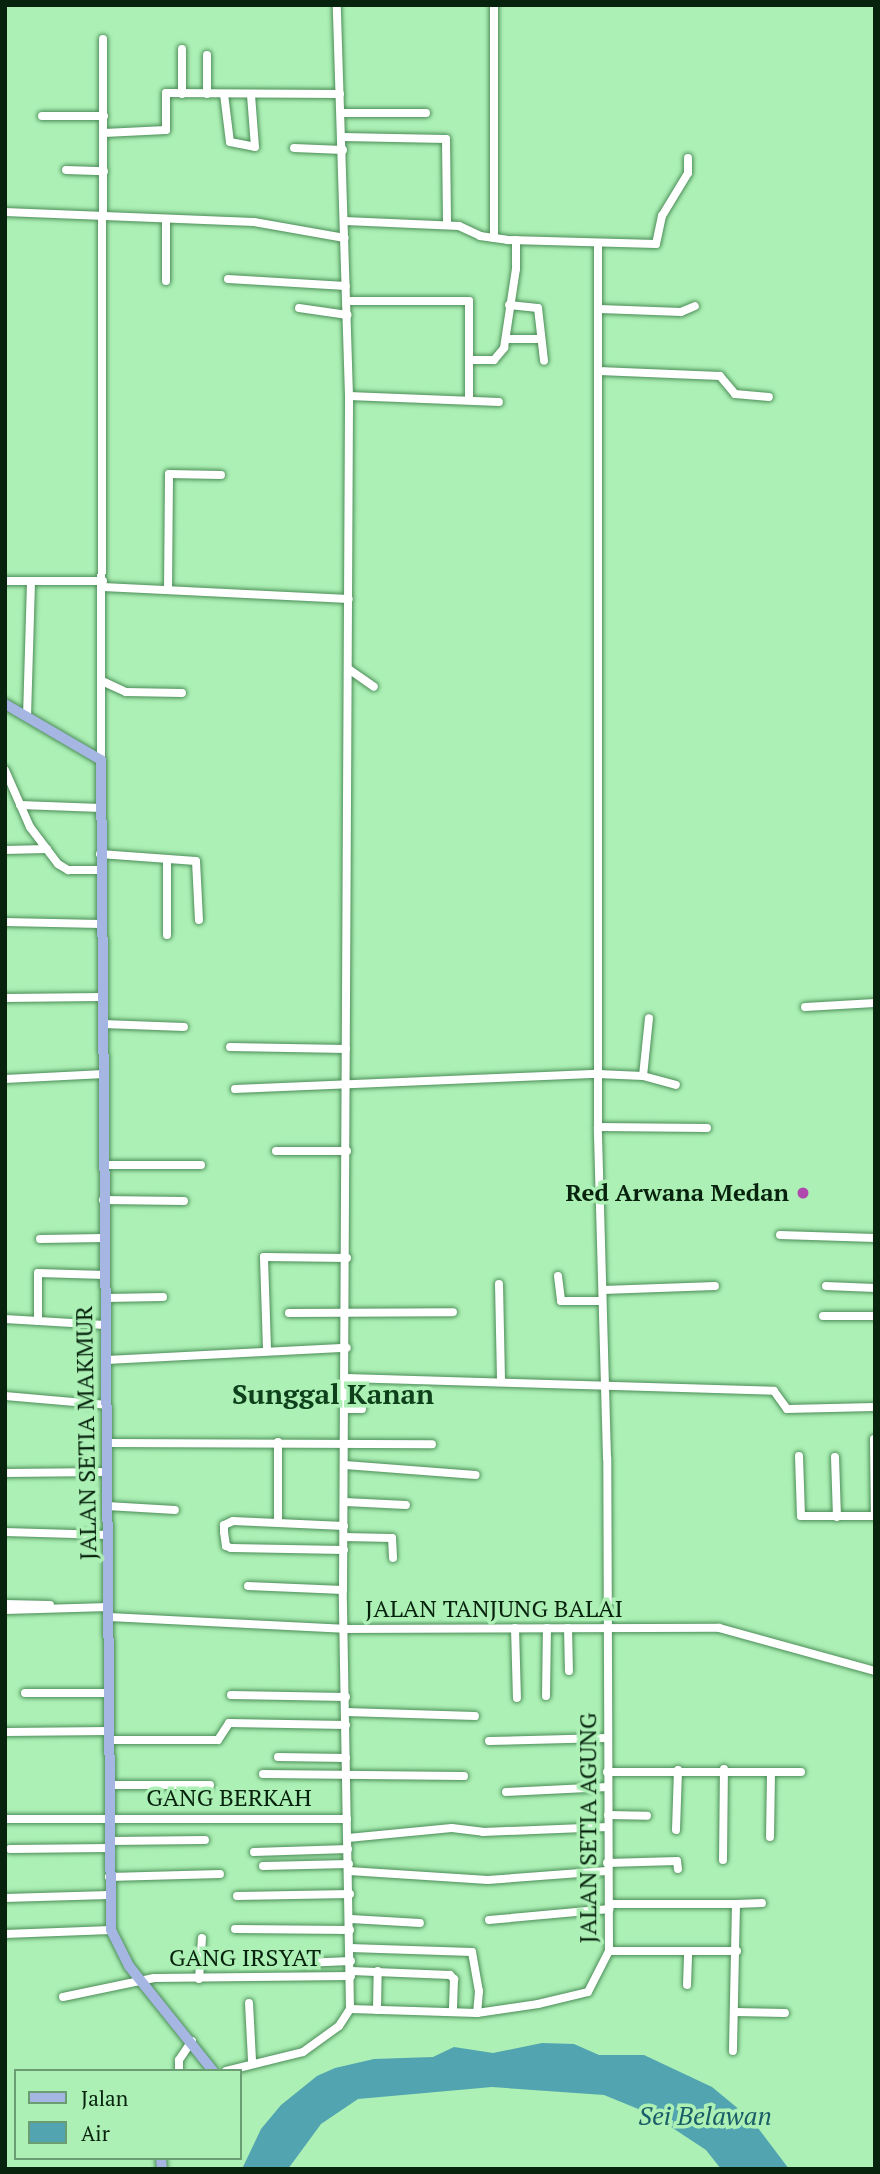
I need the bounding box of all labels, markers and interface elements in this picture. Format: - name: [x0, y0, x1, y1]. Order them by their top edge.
- place label: Red Arwana Medan: [565, 1179, 789, 1207]
- marker: Red Arwana Medan: [795, 1185, 811, 1201]
- street label: JALAN SETIA MAKMUR: [69, 1305, 103, 1561]
- district label: Sunggal Kanan: [232, 1377, 434, 1411]
- street label: JALAN TANJUNG BALAI: [365, 1595, 623, 1623]
- street label: JALAN SETIA AGUNG: [574, 1712, 602, 1944]
- street label: GANG BERKAH: [146, 1784, 312, 1812]
- street label: GANG IRSYAT: [169, 1944, 321, 1972]
- legend: [14, 2069, 242, 2160]
- text: Jalan: [81, 2084, 128, 2112]
- water label: Sei Belawan: [638, 2100, 772, 2132]
- text: Air: [81, 2119, 110, 2147]

